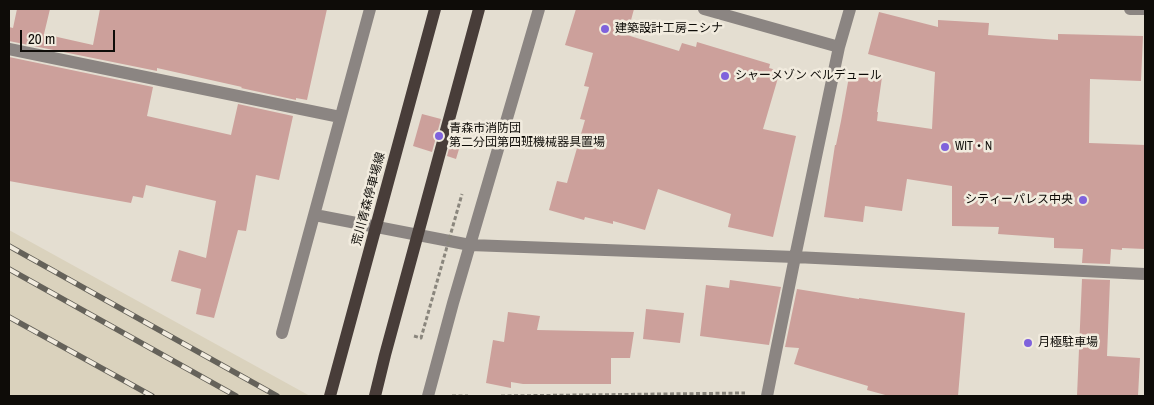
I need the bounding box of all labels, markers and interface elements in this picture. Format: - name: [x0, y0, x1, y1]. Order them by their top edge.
- scale bar: [22, 20, 118, 52]
- place label: 建築設計工房ニシナ: [615, 22, 723, 36]
- marker: 建築設計工房ニシナ: [599, 23, 611, 35]
- text: 20 m: [28, 28, 55, 49]
- place label: シャーメゾン ベルデュール: [735, 69, 882, 83]
- marker: シャーメゾン ベルデュール: [719, 70, 731, 82]
- place label: 青森市消防団 第二分団第四班機械器具置場: [449, 122, 605, 150]
- marker: 青森市消防団 第二分団第四班機械器具置場: [433, 130, 445, 142]
- place label: WIT・N: [955, 140, 992, 154]
- marker: WIT・N: [939, 141, 951, 153]
- street label: 荒川青森停車場線: [350, 151, 388, 247]
- place label: シティーパレス中央: [965, 193, 1073, 207]
- marker: シティーパレス中央: [1077, 194, 1089, 206]
- place label: 月極駐車場: [1038, 336, 1098, 350]
- marker: 月極駐車場: [1022, 337, 1034, 349]

